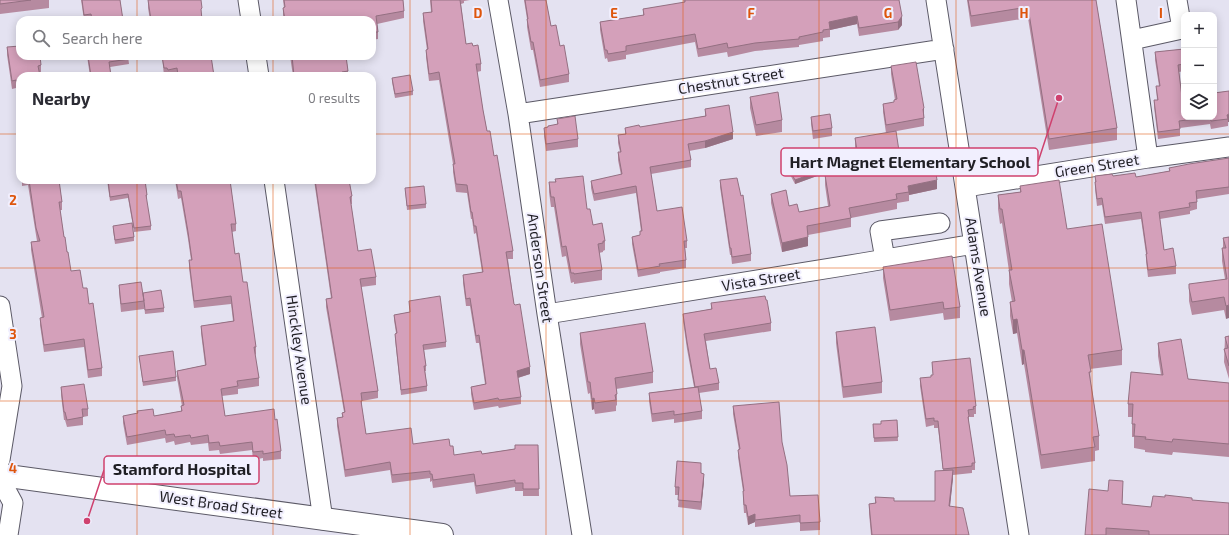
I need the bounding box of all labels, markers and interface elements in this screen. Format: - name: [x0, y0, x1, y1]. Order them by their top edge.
- text: D: [474, 5, 483, 21]
- text: E: [610, 5, 618, 21]
- text: F: [747, 5, 755, 21]
- text: G: [884, 5, 892, 21]
- text: H: [1020, 5, 1029, 21]
- text: I: [1159, 5, 1163, 21]
- map controls: [1181, 12, 1217, 120]
- button: +: [1181, 12, 1217, 48]
- search box: [16, 16, 376, 60]
- icon: search: [30, 27, 52, 49]
- text: Search here: [62, 29, 143, 47]
- button: −: [1181, 48, 1217, 84]
- street label: Chestnut Street: [677, 63, 785, 97]
- button: layers: [1181, 84, 1217, 120]
- text: Nearby: [32, 88, 90, 108]
- text: 0 results: [308, 90, 360, 106]
- callout: Hart Magnet Elementary School: [781, 148, 1038, 176]
- street label: Green Street: [1053, 149, 1141, 181]
- text: Hart Magnet Elementary School: [790, 152, 1031, 172]
- text: 2: [9, 192, 17, 208]
- street label: Anderson Street: [524, 212, 558, 324]
- street label: Adams Avenue: [962, 216, 996, 318]
- street label: Vista Street: [720, 264, 802, 294]
- street label: Hinckley Avenue: [283, 294, 317, 406]
- text: 3: [9, 326, 17, 342]
- callout: Stamford Hospital: [104, 456, 259, 484]
- text: Stamford Hospital: [113, 459, 252, 478]
- text: 4: [9, 460, 17, 476]
- street label: West Broad Street: [158, 486, 284, 522]

